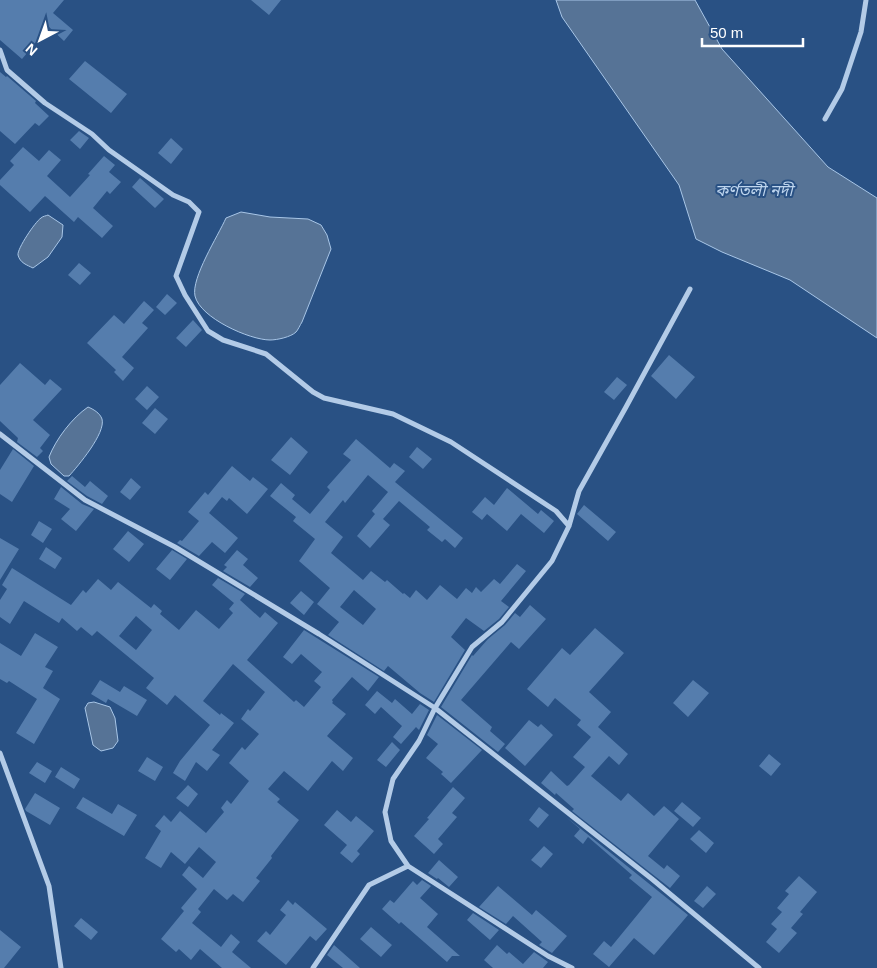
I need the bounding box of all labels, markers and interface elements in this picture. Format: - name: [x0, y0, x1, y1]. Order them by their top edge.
- north arrow: [15, 15, 65, 65]
- scale bar: [702, 15, 803, 47]
- text: 50 m: [710, 24, 743, 41]
- text: N: [22, 40, 41, 59]
- water label: কর্ণতলী নদী: [715, 181, 795, 199]

